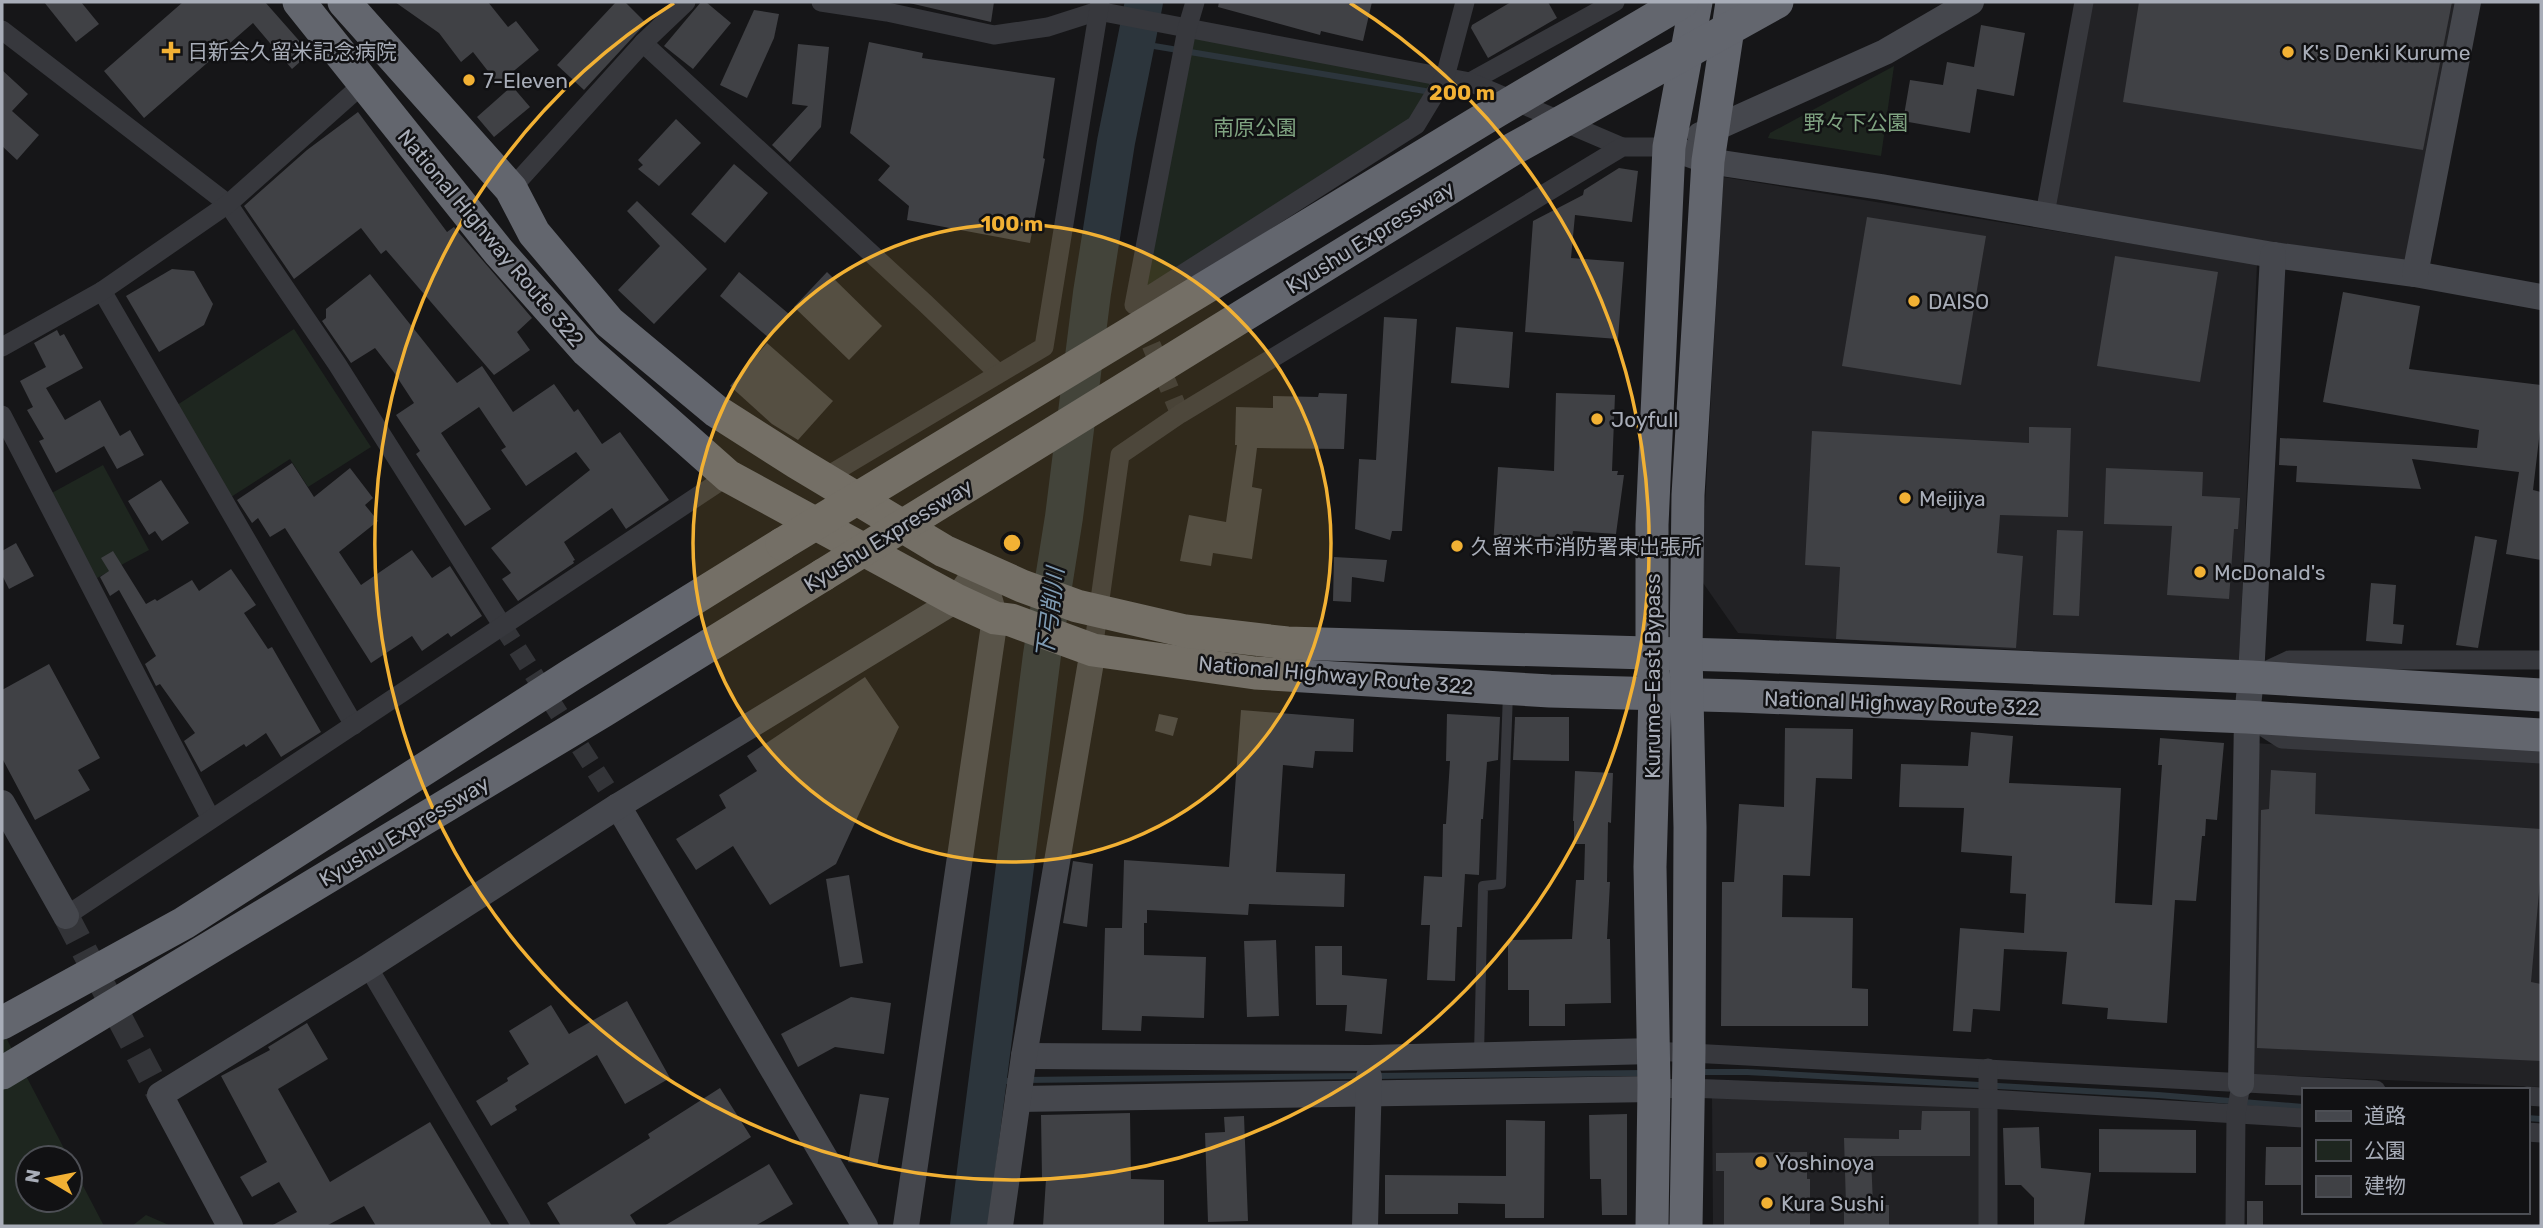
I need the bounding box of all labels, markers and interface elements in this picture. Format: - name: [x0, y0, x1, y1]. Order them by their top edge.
- place label: 日新会久留米記念病院: [187, 39, 397, 64]
- place label: K's Denki Kurume: [2302, 40, 2470, 65]
- marker: 日新会久留米記念病院: [161, 41, 181, 61]
- marker: K's Denki Kurume: [2280, 44, 2296, 60]
- place label: 7-Eleven: [483, 68, 568, 93]
- marker: 7-Eleven: [461, 72, 477, 88]
- text: 200 m: [1429, 80, 1495, 105]
- park label: 野々下公園: [1804, 110, 1909, 135]
- park label: 南原公園: [1213, 115, 1297, 140]
- street label: National Highway Route 322: [393, 124, 589, 352]
- street label: Kyushu Expressway: [1281, 175, 1459, 299]
- text: 100 m: [981, 211, 1043, 236]
- place label: DAISO: [1928, 289, 1989, 314]
- marker: DAISO: [1906, 293, 1922, 309]
- place label: Joyfull: [1611, 407, 1678, 432]
- marker: Joyfull: [1589, 411, 1605, 427]
- street label: Kyushu Expressway: [799, 473, 977, 597]
- place label: Meijiya: [1919, 486, 1986, 511]
- marker: Meijiya: [1897, 490, 1913, 506]
- centre of rings: [1000, 531, 1024, 555]
- place label: 久留米市消防署東出張所: [1471, 534, 1702, 559]
- marker: 久留米市消防署東出張所: [1449, 538, 1465, 554]
- place label: McDonald's: [2214, 560, 2326, 585]
- water label: 下弓削川: [1030, 563, 1070, 660]
- marker: McDonald's: [2192, 564, 2208, 580]
- street label: Kurume-East Bypass: [1640, 573, 1665, 779]
- street label: National Highway Route 322: [1197, 651, 1475, 699]
- street label: National Highway Route 322: [1764, 686, 2040, 720]
- street label: Kyushu Expressway: [315, 770, 494, 892]
- legend: [2302, 1088, 2529, 1214]
- text: 道路: [2364, 1103, 2406, 1128]
- text: 公園: [2364, 1138, 2406, 1163]
- north arrow: [14, 1144, 84, 1214]
- place label: Yoshinoya: [1775, 1150, 1875, 1175]
- marker: Yoshinoya: [1753, 1154, 1769, 1170]
- text: N: [20, 1167, 45, 1185]
- text: 建物: [2364, 1173, 2406, 1198]
- place label: Kura Sushi: [1781, 1191, 1885, 1216]
- marker: Kura Sushi: [1759, 1195, 1775, 1211]

